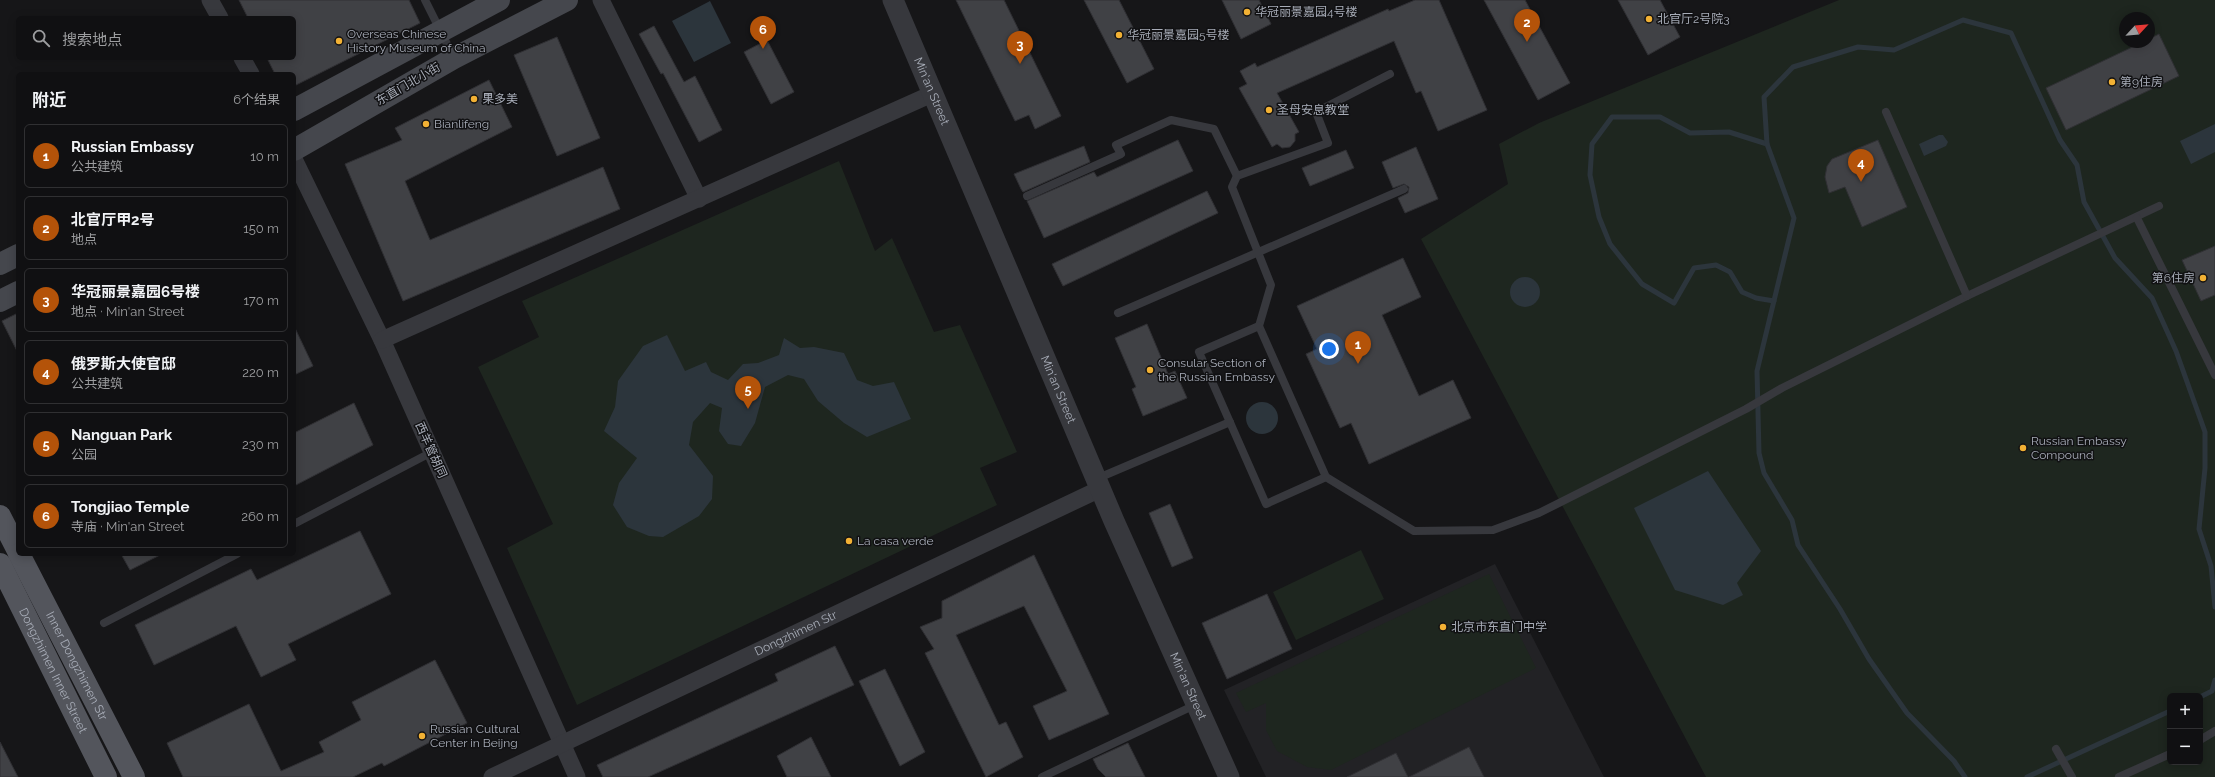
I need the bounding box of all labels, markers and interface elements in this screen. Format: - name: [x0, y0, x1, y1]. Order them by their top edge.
- place label: 华冠丽景嘉园4号楼: [1255, 5, 1358, 19]
- marker: 华冠丽景嘉园4号楼: [1242, 7, 1252, 17]
- pin: 2: [1514, 9, 1540, 42]
- place label: 北官厅2号院3: [1657, 12, 1730, 26]
- north arrow: [2119, 12, 2155, 48]
- marker: 北官厅2号院3: [1644, 14, 1654, 24]
- search box: [16, 16, 296, 60]
- pin: 6: [750, 16, 776, 49]
- icon: search: [30, 27, 52, 49]
- place label: Overseas Chinese History Museum of China: [347, 27, 486, 55]
- place label: 华冠丽景嘉园5号楼: [1127, 28, 1230, 42]
- marker: 华冠丽景嘉园5号楼: [1114, 30, 1124, 40]
- text: 搜索地点: [62, 31, 122, 49]
- pin: 3: [1007, 31, 1033, 64]
- marker: Overseas Chinese History Museum of China: [334, 36, 344, 46]
- street label: Min'an Street: [911, 55, 952, 127]
- street label: 东直门北小街: [373, 60, 443, 108]
- place label: 第9住房: [2120, 75, 2163, 89]
- marker: 第9住房: [2107, 77, 2117, 87]
- text: 附近: [32, 90, 66, 110]
- text: 6个结果: [233, 92, 280, 107]
- place label: 果多美: [482, 92, 518, 106]
- marker: 果多美: [469, 94, 479, 104]
- place label: 圣母安息教堂: [1277, 103, 1349, 117]
- marker: 圣母安息教堂: [1264, 105, 1274, 115]
- place label: Bianlifeng: [434, 117, 489, 131]
- marker: Bianlifeng: [421, 119, 431, 129]
- text: Russian Embassy: [71, 138, 194, 156]
- text: 1: [43, 149, 49, 164]
- text: 10 m: [250, 149, 279, 164]
- pin: 4: [1848, 149, 1874, 182]
- text: 公共建筑: [71, 159, 123, 174]
- text: 北官厅甲2号: [71, 211, 154, 229]
- text: 2: [42, 221, 50, 236]
- text: 150 m: [243, 221, 279, 236]
- text: 地点: [71, 232, 97, 247]
- place label: 第6住房: [2152, 271, 2195, 285]
- marker: 第6住房: [2198, 273, 2208, 283]
- text: 华冠丽景嘉园6号楼: [71, 283, 200, 301]
- text: 3: [42, 293, 50, 308]
- text: 170 m: [243, 293, 279, 308]
- text: 地点 · Min'an Street: [71, 304, 184, 319]
- pin: 1: [1345, 331, 1371, 364]
- your location: [1319, 339, 1339, 359]
- street label: Min'an Street: [1038, 353, 1079, 425]
- text: 俄罗斯大使官邸: [71, 355, 176, 373]
- place label: Consular Section of the Russian Embassy: [1158, 356, 1275, 384]
- text: 4: [42, 365, 50, 380]
- text: 220 m: [242, 365, 279, 380]
- marker: Consular Section of the Russian Embassy: [1145, 365, 1155, 375]
- text: 公共建筑: [71, 376, 123, 391]
- pin: 5: [735, 376, 761, 409]
- street label: 西羊管胡同: [412, 420, 450, 480]
- text: Nanguan Park: [71, 426, 172, 444]
- place label: Russian Embassy Compound: [2031, 434, 2127, 462]
- text: 5: [42, 437, 50, 452]
- text: 230 m: [242, 437, 279, 452]
- marker: Russian Embassy Compound: [2018, 443, 2028, 453]
- text: 公园: [71, 447, 97, 462]
- text: Tongjiao Temple: [71, 498, 189, 516]
- text: 6: [42, 509, 50, 524]
- text: 260 m: [241, 509, 279, 524]
- text: 寺庙 · Min'an Street: [71, 519, 184, 534]
- place label: La casa verde: [857, 534, 934, 548]
- marker: La casa verde: [844, 536, 854, 546]
- street label: Dongzhimen Inner Street: [16, 606, 90, 736]
- street label: Dongzhimen Str: [752, 607, 840, 659]
- street label: Inner Dongzhimen Str: [43, 609, 111, 723]
- place label: 北京市东直门中学: [1451, 620, 1547, 634]
- marker: 北京市东直门中学: [1438, 622, 1448, 632]
- street label: Min'an Street: [1167, 650, 1209, 722]
- map controls: [2167, 693, 2203, 765]
- button: +: [2167, 693, 2203, 729]
- place label: Russian Cultural Center in Beijng: [430, 722, 520, 750]
- button: −: [2167, 729, 2203, 765]
- marker: Russian Cultural Center in Beijng: [417, 731, 427, 741]

